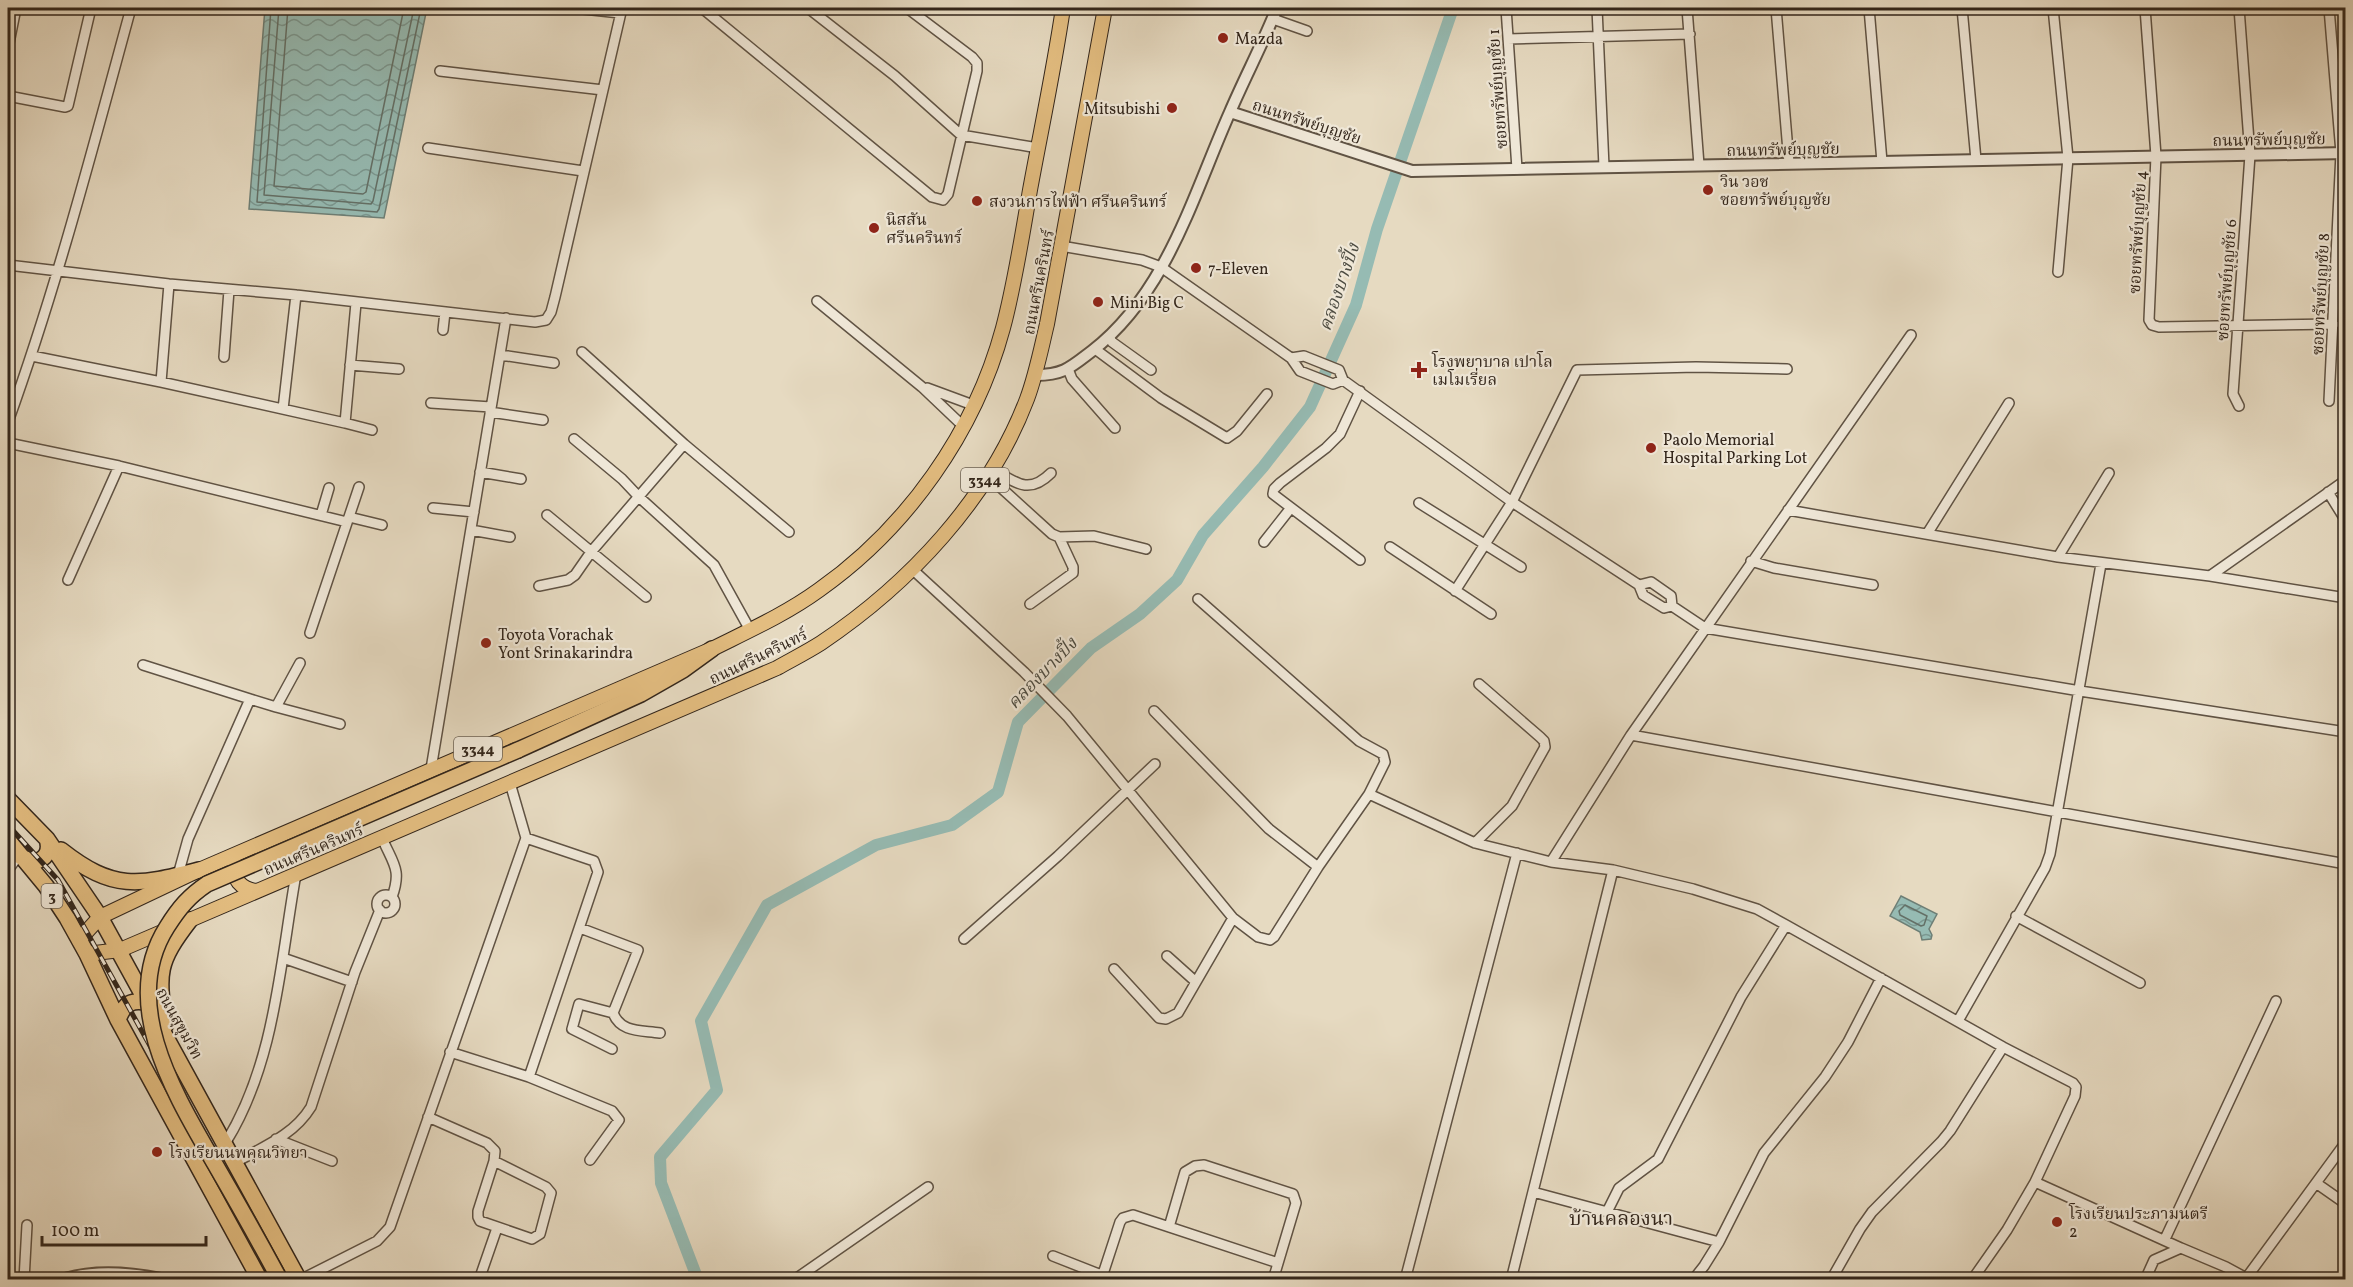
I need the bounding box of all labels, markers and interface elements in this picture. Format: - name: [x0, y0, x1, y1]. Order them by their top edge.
- street label: ซอยทรัพย์บุญชัย 1: [1484, 28, 1514, 150]
- place label: Mazda: [1235, 29, 1283, 51]
- marker: Mazda: [1216, 31, 1230, 45]
- street label: ถนนทรัพย์บุญชัย: [1249, 95, 1364, 151]
- place label: Mitsubishi: [1084, 99, 1160, 121]
- marker: Mitsubishi: [1165, 101, 1179, 115]
- street label: ถนนทรัพย์บุญชัย: [2212, 129, 2326, 153]
- street label: ถนนทรัพย์บุญชัย: [1726, 139, 1840, 163]
- street label: ซอยทรัพย์บุญชัย 4: [2125, 170, 2153, 294]
- place label: วิน วอช ซอยทรัพย์บุญชัย: [1720, 172, 1831, 212]
- marker: วิน วอช ซอยทรัพย์บุญชัย: [1701, 183, 1715, 197]
- place label: สงวนการไฟฟ้า ศรีนครินทร์: [989, 191, 1168, 214]
- marker: สงวนการไฟฟ้า ศรีนครินทร์: [970, 194, 984, 208]
- place label: นิสสัน ศรีนครินทร์: [886, 210, 963, 250]
- street label: ซอยทรัพย์บุญชัย 6: [2213, 218, 2243, 342]
- marker: นิสสัน ศรีนครินทร์: [867, 221, 881, 235]
- street label: ถนนศรีนครินทร์: [1019, 227, 1061, 337]
- street label: ซอยทรัพย์บุญชัย 8: [2308, 233, 2336, 356]
- water label: คลองบางปิ้ง: [1311, 239, 1367, 335]
- place label: 7-Eleven: [1208, 259, 1269, 281]
- marker: 7-Eleven: [1189, 261, 1203, 275]
- place label: Mini Big C: [1110, 293, 1184, 315]
- marker: Mini Big C: [1091, 295, 1105, 309]
- place label: โรงพยาบาล เปาโล เมโมเรี่ยล: [1431, 351, 1553, 392]
- marker: โรงพยาบาล เปาโล เมโมเรี่ยล: [1410, 361, 1428, 379]
- place label: Paolo Memorial Hospital Parking Lot: [1663, 430, 1808, 470]
- marker: Paolo Memorial Hospital Parking Lot: [1644, 441, 1658, 455]
- road number: 3344: [961, 468, 1009, 492]
- street label: ถนนศรีนครินทร์: [706, 624, 812, 691]
- place label: Toyota Vorachak Yont Srinakarindra: [498, 625, 633, 665]
- water label: คลองบางปิ้ง: [1001, 630, 1084, 716]
- marker: Toyota Vorachak Yont Srinakarindra: [479, 636, 493, 650]
- road number: 3344: [454, 737, 502, 761]
- street label: ถนนศรีนครินทร์: [260, 820, 368, 882]
- road number: 3: [42, 884, 62, 908]
- street label: ถนนสุขุมวิท: [150, 984, 207, 1064]
- place label: โรงเรียนนพคุณวิทยา: [168, 1142, 308, 1165]
- marker: โรงเรียนนพคุณวิทยา: [150, 1145, 164, 1159]
- place label: โรงเรียนประภามนตรี 2: [2068, 1203, 2208, 1244]
- district label: บ้านคลองนา: [1569, 1206, 1673, 1234]
- scale bar: [42, 1209, 206, 1247]
- marker: โรงเรียนประภามนตรี 2: [2050, 1215, 2064, 1229]
- text: 100 m: [51, 1219, 100, 1244]

